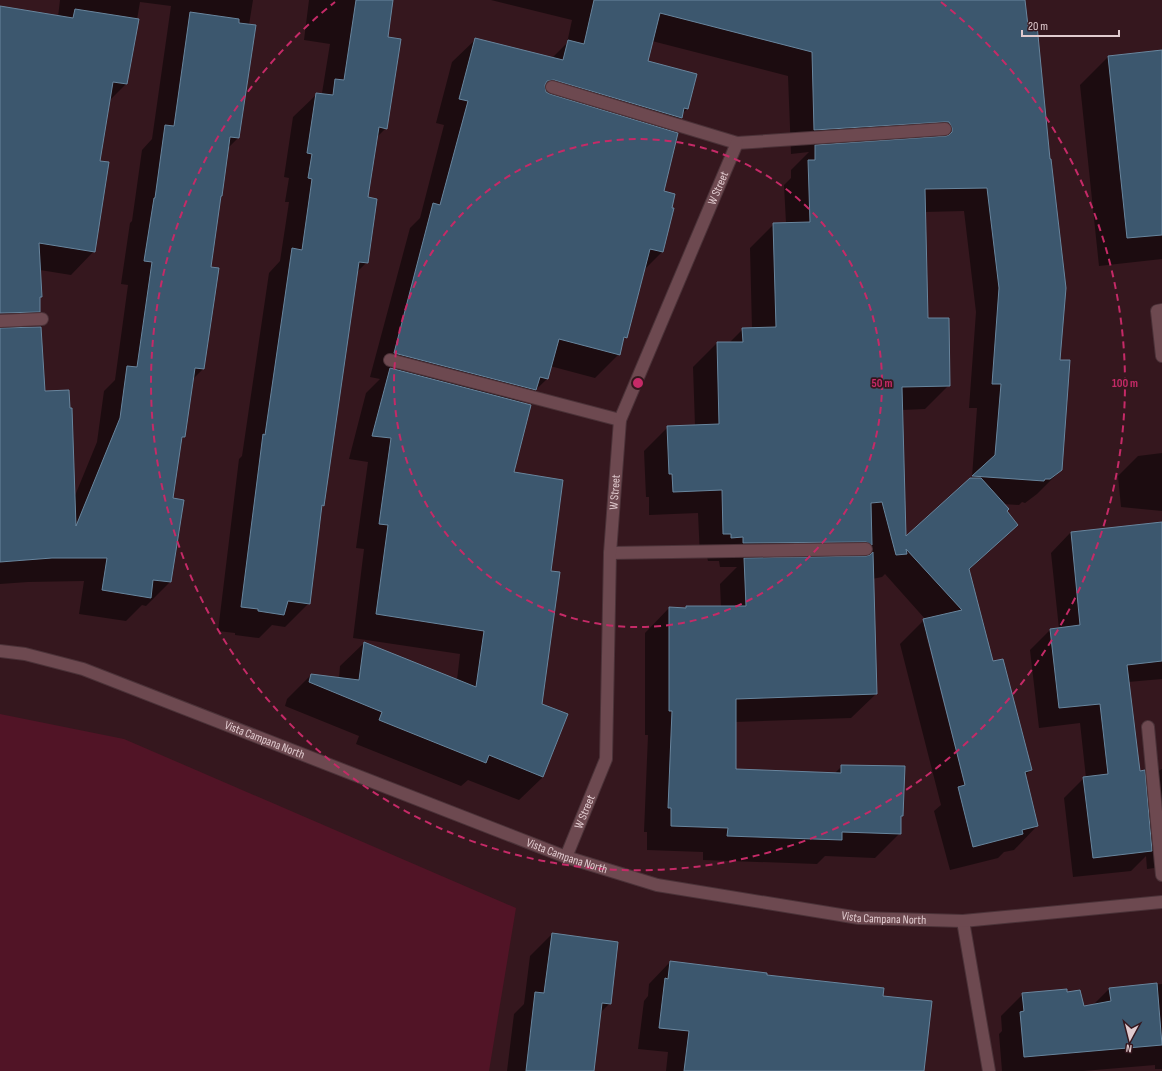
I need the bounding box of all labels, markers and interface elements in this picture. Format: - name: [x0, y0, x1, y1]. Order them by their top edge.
- scale bar: [1022, 12, 1119, 38]
- text: 20 m: [1028, 19, 1048, 34]
- street label: W Street: [705, 169, 732, 207]
- centre of rings: [631, 376, 645, 390]
- text: 50 m: [872, 376, 892, 391]
- text: 100 m: [1112, 376, 1138, 391]
- street label: W Street: [606, 474, 624, 510]
- street label: Vista Campana North: [222, 718, 307, 763]
- street label: W Street: [571, 792, 599, 831]
- street label: Vista Campana North: [524, 835, 609, 877]
- street label: Vista Campana North: [840, 908, 926, 928]
- north arrow: [1110, 1019, 1150, 1059]
- text: N: [1125, 1042, 1133, 1055]

